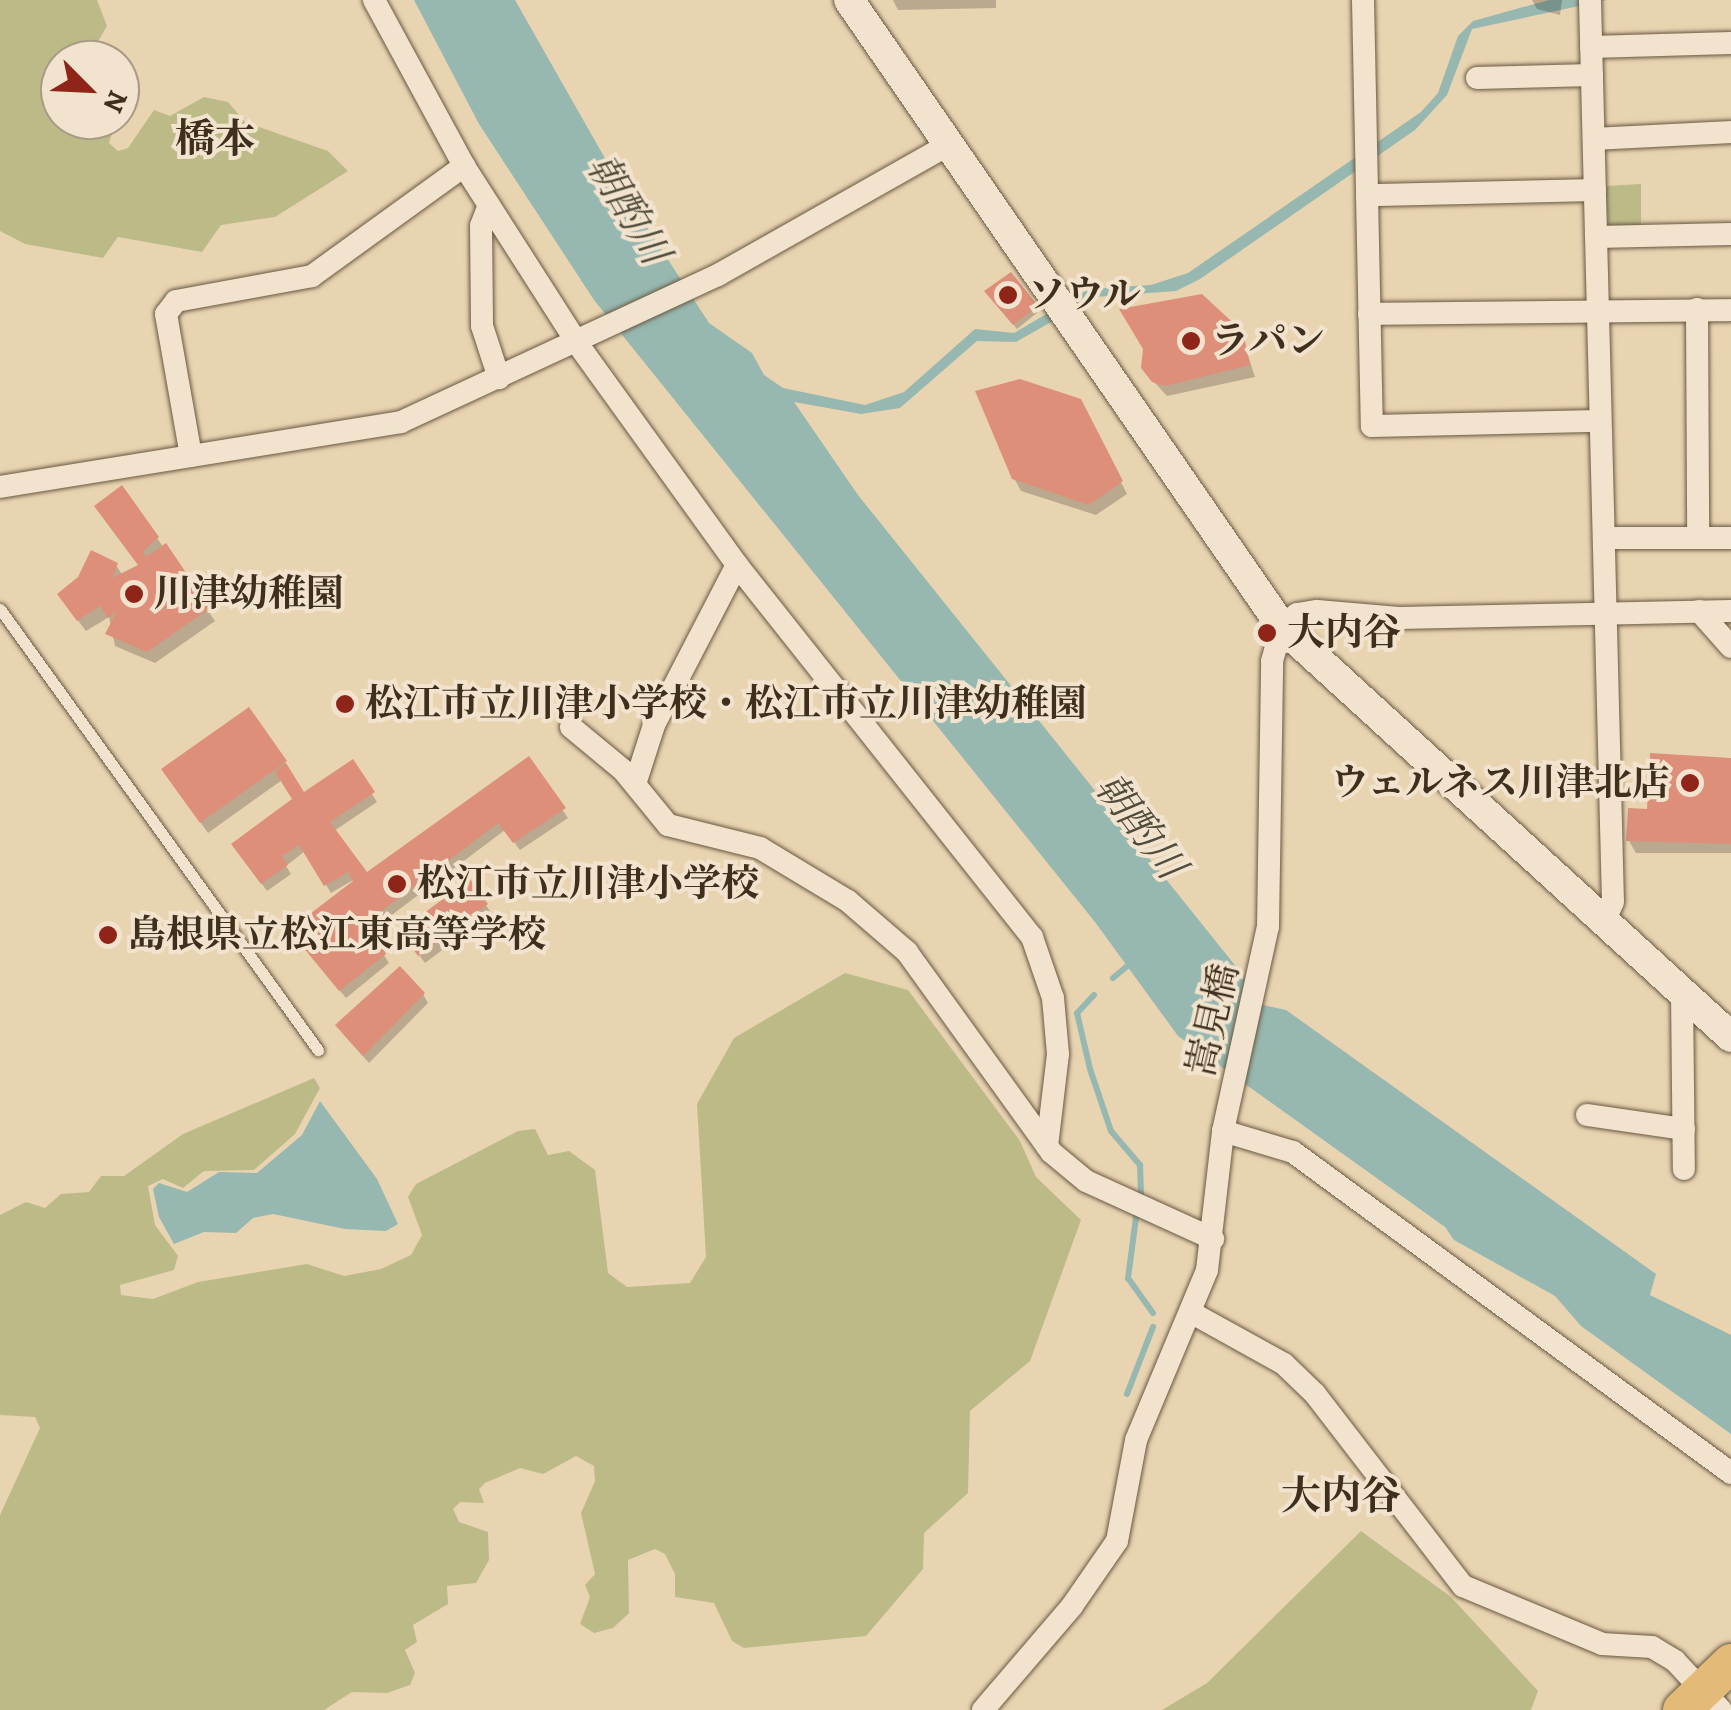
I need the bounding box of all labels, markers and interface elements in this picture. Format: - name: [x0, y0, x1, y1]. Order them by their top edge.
- north arrow: [40, 40, 140, 140]
- text: N: [94, 84, 137, 118]
- district label: 橋本: [175, 115, 255, 163]
- water label: 朝酌川: [577, 145, 679, 273]
- place label: ソウル: [1028, 272, 1142, 318]
- marker: ソウル: [997, 284, 1019, 306]
- place label: ラパン: [1211, 318, 1325, 364]
- marker: ラパン: [1180, 330, 1202, 352]
- place label: 川津幼稚園: [154, 571, 344, 617]
- marker: 川津幼稚園: [123, 583, 145, 605]
- place label: 大内谷: [1287, 610, 1401, 656]
- marker: 大内谷: [1256, 622, 1278, 644]
- place label: 松江市立川津小学校・松江市立川津幼稚園: [365, 681, 1087, 727]
- marker: 松江市立川津小学校・松江市立川津幼稚園: [334, 693, 356, 715]
- place label: ウェルネス川津北店: [1328, 760, 1670, 806]
- water label: 朝酌川: [1085, 764, 1195, 888]
- marker: ウェルネス川津北店: [1679, 772, 1701, 794]
- place label: 松江市立川津小学校: [417, 861, 759, 907]
- marker: 松江市立川津小学校: [386, 873, 408, 895]
- place label: 島根県立松江東高等学校: [128, 912, 546, 958]
- marker: 島根県立松江東高等学校: [97, 924, 119, 946]
- street label: 嵩見橋: [1178, 959, 1248, 1081]
- district label: 大内谷: [1281, 1472, 1401, 1520]

